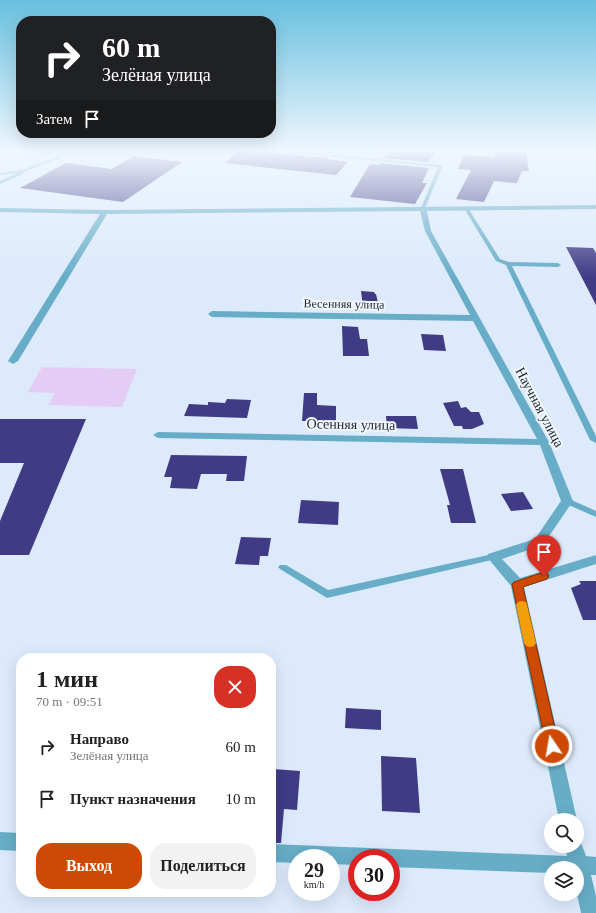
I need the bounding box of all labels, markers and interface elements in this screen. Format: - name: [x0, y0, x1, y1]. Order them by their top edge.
- icon: right: [36, 32, 88, 84]
- text: 60 m: [102, 32, 160, 63]
- text: Зелёная улица: [102, 65, 211, 85]
- icon: arrive: [81, 108, 103, 130]
- text: Затем: [36, 111, 73, 127]
- street label: Весенняя улица: [303, 296, 385, 312]
- street label: Научная улица: [512, 365, 567, 450]
- street label: Осенняя улица: [307, 416, 396, 433]
- pin: [527, 535, 561, 576]
- icon: arrive: [533, 541, 555, 563]
- text: 1 мин: [36, 666, 98, 692]
- button: close: [214, 666, 256, 708]
- text: 70 m · 09:51: [36, 694, 103, 709]
- position arrow: [531, 725, 573, 767]
- text: Направо: [70, 731, 129, 747]
- icon: right: [36, 736, 58, 758]
- text: 60 m: [226, 739, 256, 755]
- text: Зелёная улица: [70, 748, 149, 763]
- icon: arrive: [36, 788, 58, 810]
- text: Пункт назначения: [70, 791, 196, 807]
- text: 10 m: [226, 791, 256, 807]
- map controls: [544, 813, 584, 901]
- button: search: [544, 813, 584, 853]
- button: Выход: [36, 843, 142, 889]
- button: Поделиться: [150, 843, 256, 889]
- speed limit sign: 30: [348, 849, 400, 901]
- text: 29: [304, 859, 324, 881]
- button: layers: [544, 861, 584, 901]
- text: km/h: [304, 879, 324, 890]

